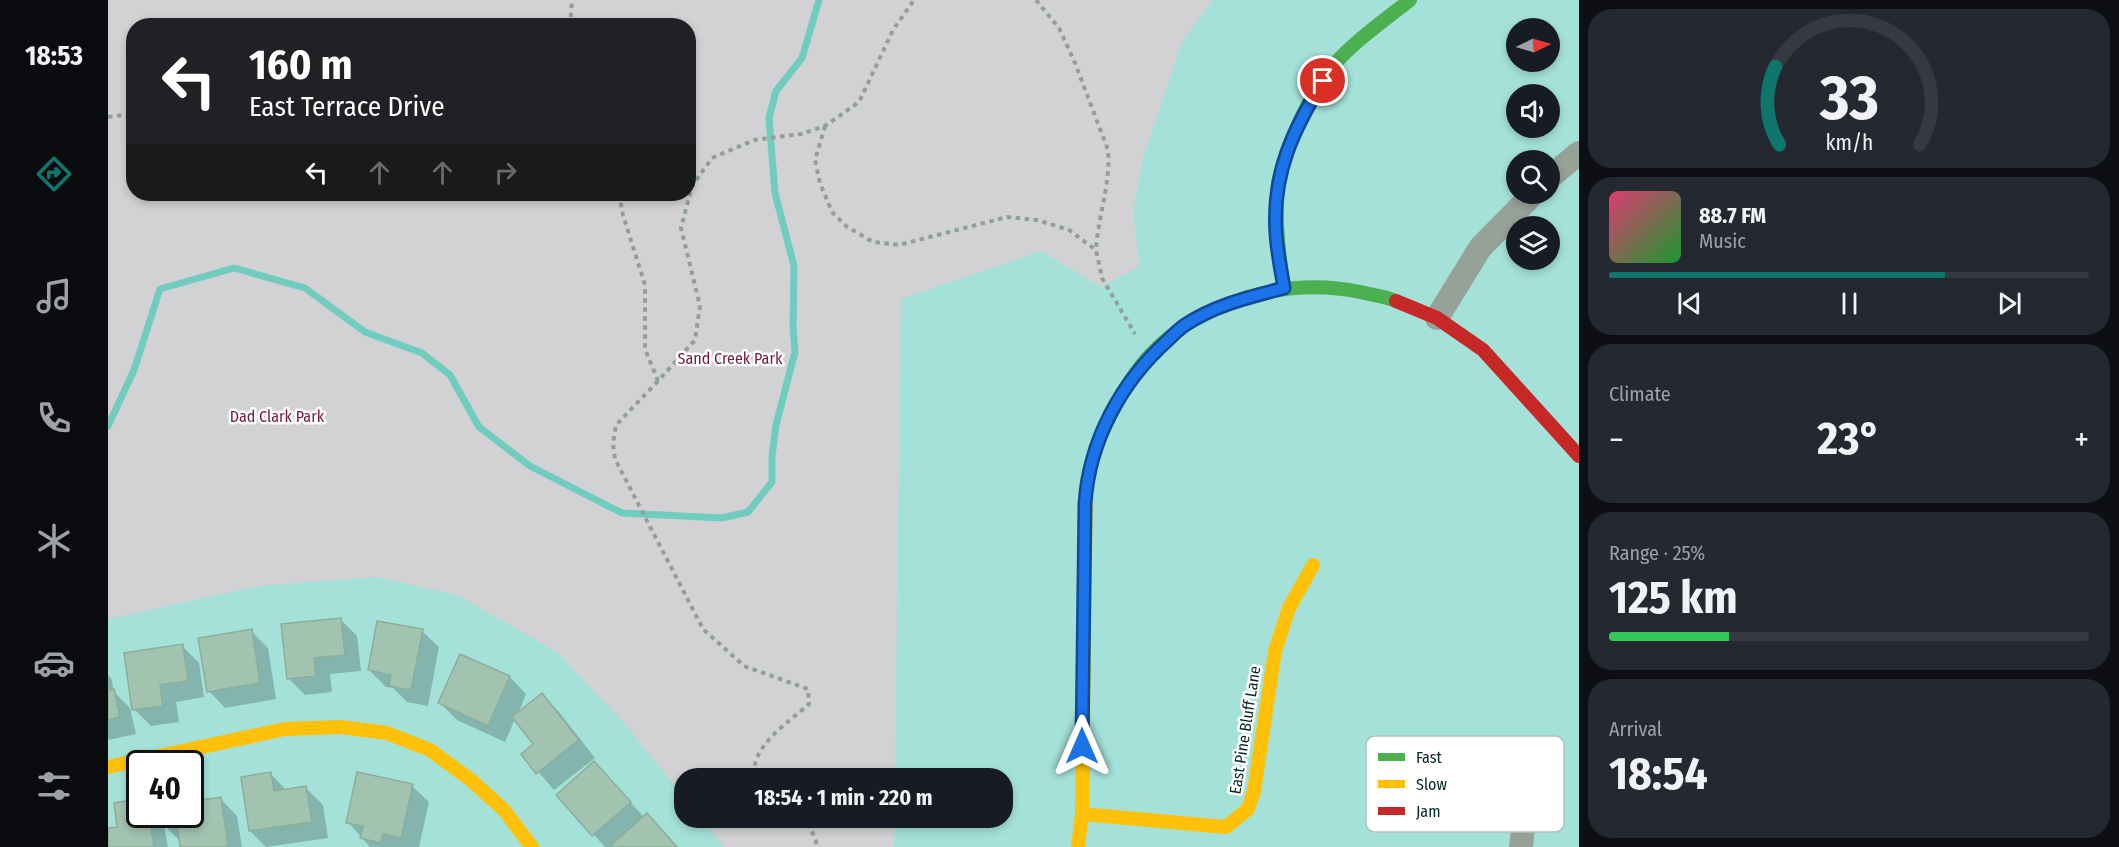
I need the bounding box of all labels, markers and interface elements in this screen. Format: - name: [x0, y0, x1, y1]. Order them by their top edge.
- north arrow: [1506, 18, 1560, 72]
- map controls: [1506, 18, 1560, 270]
- text: 18:53: [25, 40, 83, 72]
- text: 160 m: [249, 40, 352, 90]
- icon: left: [150, 42, 228, 120]
- pin: [1297, 55, 1348, 106]
- text: 33: [1818, 61, 1879, 136]
- icon: arrive: [1306, 64, 1339, 97]
- button: sound: [1506, 84, 1560, 138]
- text: East Terrace Drive: [249, 91, 445, 123]
- text: km/h: [1825, 131, 1873, 157]
- button: search: [1506, 150, 1560, 204]
- icon: directions: [33, 153, 75, 195]
- icon: left: [300, 156, 333, 189]
- icon: ahead: [363, 156, 396, 189]
- icon: ahead: [426, 156, 459, 189]
- icon: right: [489, 156, 522, 189]
- text: 88.7 FM: [1699, 202, 1766, 229]
- button: layers: [1506, 216, 1560, 270]
- text: Music: [1699, 229, 1746, 253]
- icon: music: [33, 275, 75, 317]
- icon: previous: [1673, 287, 1706, 320]
- icon: pause: [1833, 287, 1866, 320]
- icon: next: [1993, 287, 2026, 320]
- park label: Sand Creek Park: [677, 349, 783, 368]
- text: Climate: [1609, 382, 1671, 406]
- icon: phone: [33, 397, 75, 439]
- park label: Dad Clark Park: [230, 407, 325, 426]
- text: 23°: [1817, 412, 1881, 466]
- text: −: [1609, 420, 1624, 460]
- text: +: [2074, 420, 2089, 460]
- icon: climate: [33, 520, 75, 562]
- text: Range · 25%: [1609, 541, 1705, 565]
- text: 125 km: [1609, 571, 1738, 625]
- icon: car: [33, 642, 75, 684]
- street label: East Pine Bluff Lane: [1225, 665, 1265, 795]
- position arrow: [1050, 714, 1114, 778]
- text: Arrival: [1609, 717, 1662, 741]
- legend: [1366, 736, 1564, 832]
- text: 18:54: [1609, 747, 1708, 801]
- text: Fast: [1416, 748, 1443, 767]
- speed limit sign: 40: [126, 750, 204, 828]
- icon: filters: [33, 765, 75, 807]
- text: Slow: [1416, 775, 1447, 794]
- text: 18:54 · 1 min · 220 m: [754, 784, 933, 811]
- text: Jam: [1416, 802, 1441, 821]

